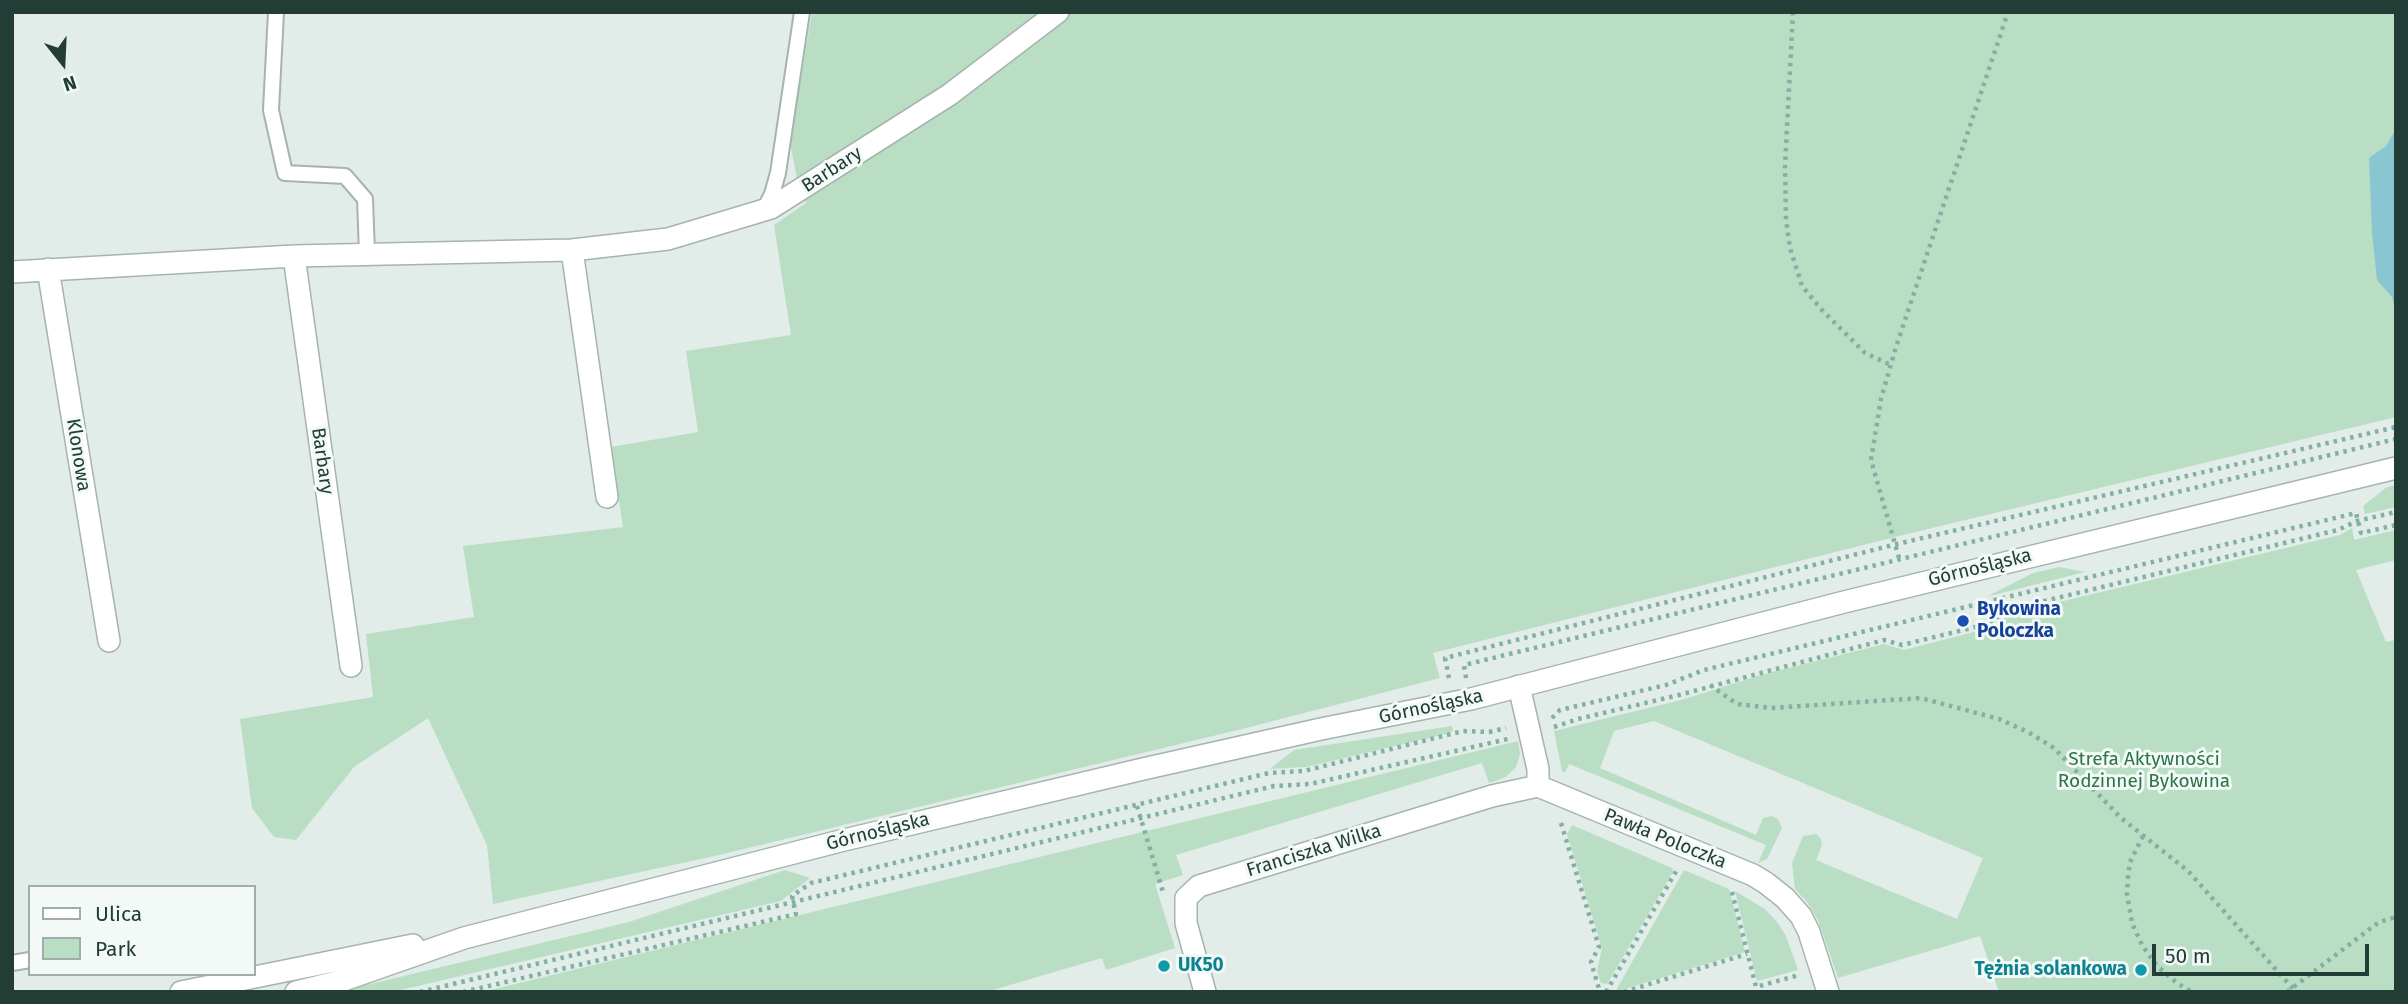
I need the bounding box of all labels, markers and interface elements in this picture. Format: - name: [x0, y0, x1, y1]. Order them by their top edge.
- north arrow: [28, 28, 98, 98]
- text: N: [60, 71, 79, 96]
- street label: Barbary: [798, 142, 866, 198]
- street label: Klonowa: [61, 417, 95, 493]
- street label: Barbary: [306, 426, 338, 496]
- street label: Górnośląska: [1926, 544, 2034, 592]
- place label: Bykowina Poloczka: [1977, 599, 2061, 643]
- marker: Bykowina Poloczka: [1955, 613, 1971, 629]
- street label: Górnośląska: [1377, 685, 1485, 729]
- park label: Strefa Aktywności Rodzinnej Bykowina: [2058, 749, 2230, 793]
- street label: Pawła Poloczka: [1600, 804, 1730, 874]
- street label: Górnośląska: [824, 808, 932, 856]
- street label: Franciszka Wilka: [1244, 820, 1384, 882]
- legend: [28, 885, 256, 976]
- text: Ulica: [95, 901, 142, 927]
- scale bar: [2156, 930, 2373, 974]
- text: Park: [95, 936, 136, 962]
- text: 50 m: [2165, 943, 2211, 969]
- place label: UK50: [1178, 955, 1224, 977]
- marker: UK50: [1156, 958, 1172, 974]
- place label: Tężnia solankowa: [1975, 959, 2127, 981]
- marker: Tężnia solankowa: [2133, 962, 2149, 978]

